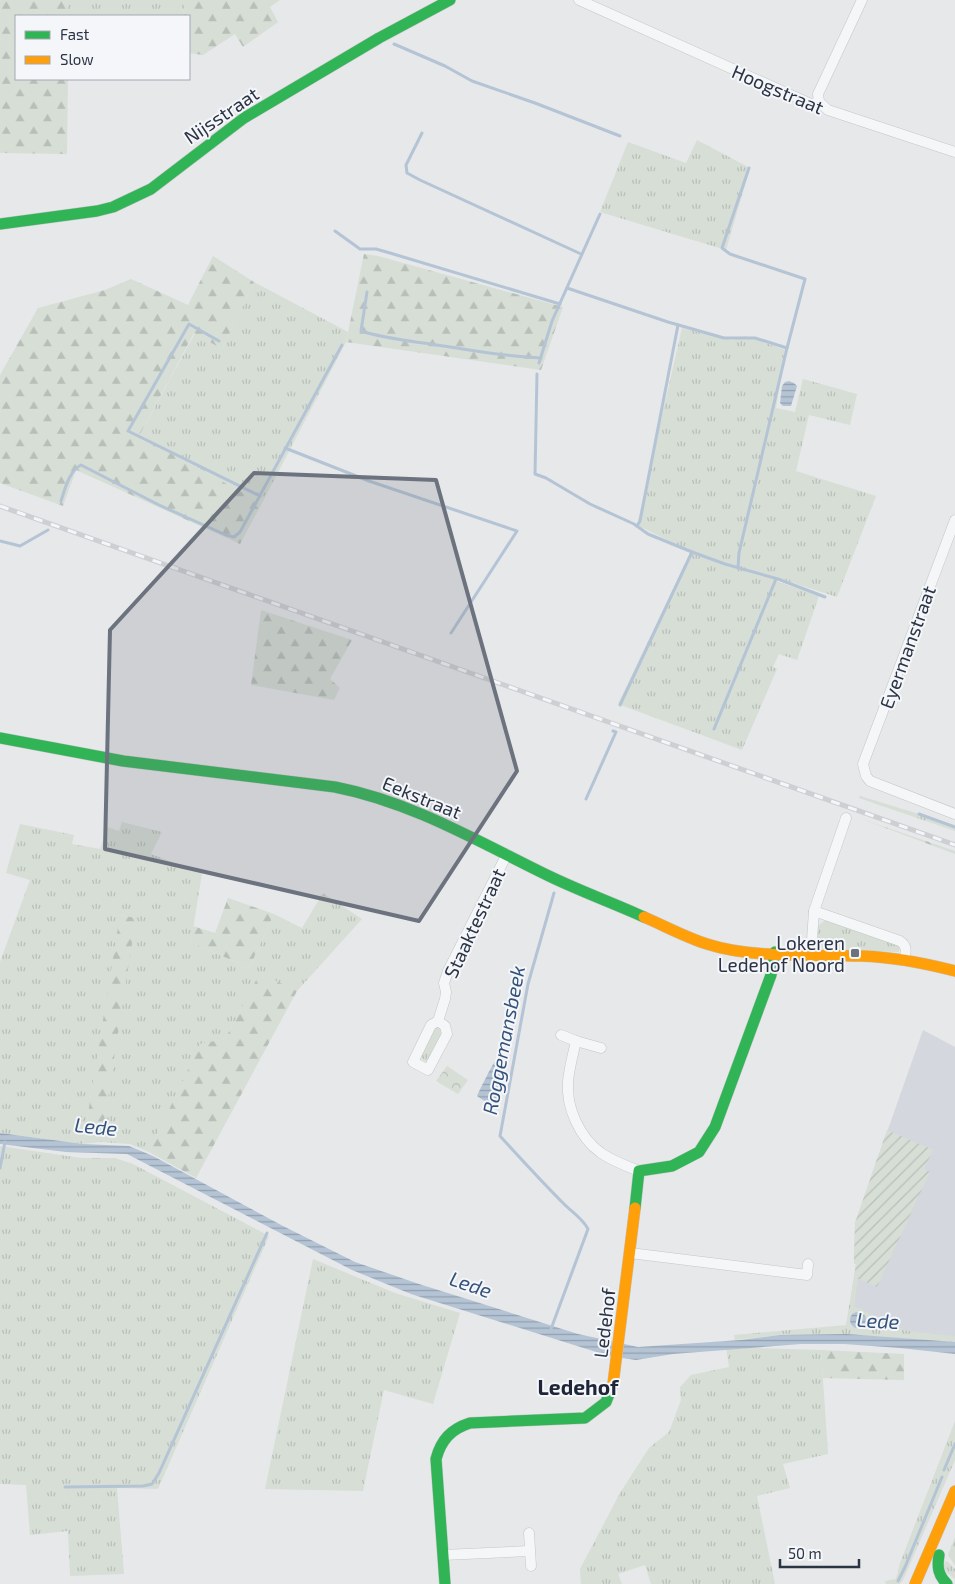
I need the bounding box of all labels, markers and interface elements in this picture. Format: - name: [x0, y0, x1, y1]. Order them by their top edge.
- legend: [15, 15, 190, 80]
- text: Fast: [60, 25, 90, 43]
- text: Slow: [60, 50, 94, 68]
- street label: Hoogstraat: [729, 59, 827, 119]
- street label: Nijsstraat: [179, 82, 263, 148]
- street label: Eyermanstraat: [874, 582, 940, 712]
- street label: Eekstraat: [379, 771, 465, 823]
- street label: Staaktestraat: [439, 864, 509, 982]
- place label: Lokeren Ledehof Noord: [718, 931, 845, 976]
- marker: Lokeren Ledehof Noord: [849, 947, 861, 959]
- water label: Roggemansbeek: [477, 963, 529, 1117]
- water label: Lede: [73, 1112, 119, 1140]
- water label: Lede: [447, 1266, 495, 1302]
- street label: Ledehof: [588, 1286, 620, 1359]
- water label: Lede: [856, 1307, 900, 1333]
- district label: Ledehof: [538, 1374, 619, 1399]
- scale bar: [780, 1536, 859, 1568]
- text: 50 m: [788, 1544, 822, 1562]

